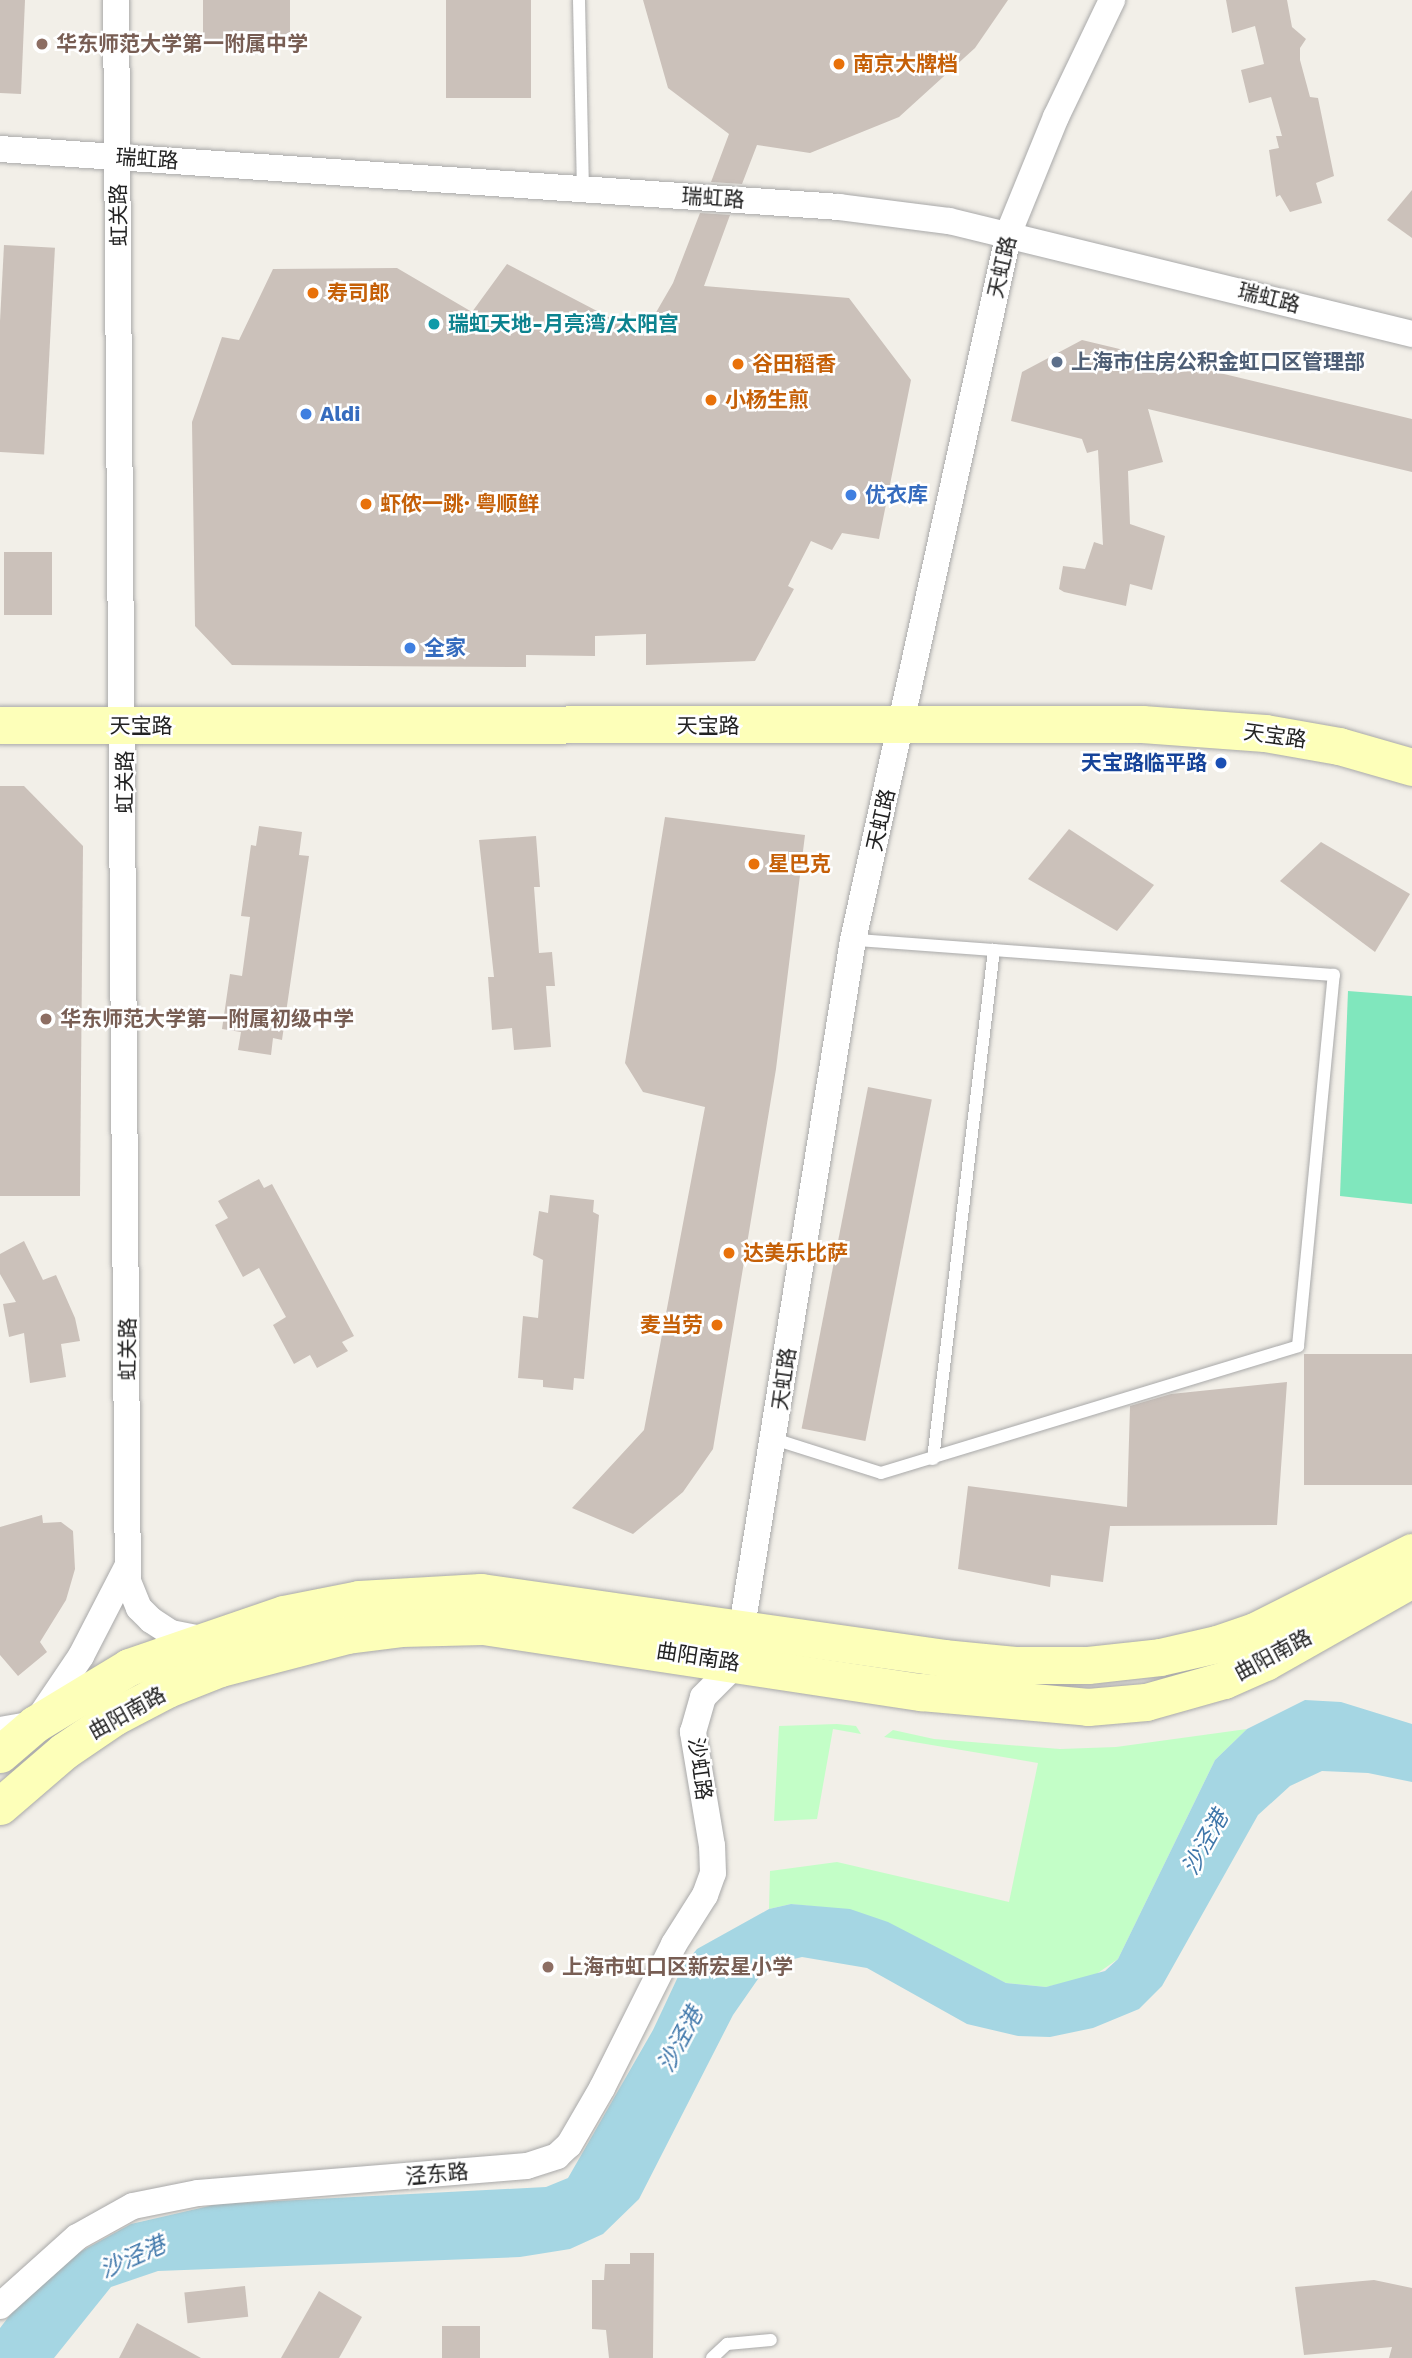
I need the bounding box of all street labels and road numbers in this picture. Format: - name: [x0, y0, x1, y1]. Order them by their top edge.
- street label: 瑞虹路: [115, 144, 179, 174]
- street label: 虹关路: [106, 183, 132, 247]
- street label: 瑞虹路: [681, 183, 745, 213]
- street label: 天虹路: [983, 233, 1021, 301]
- street label: 瑞虹路: [1235, 278, 1303, 318]
- street label: 天宝路: [110, 713, 172, 739]
- street label: 天宝路: [677, 713, 739, 739]
- street label: 天宝路: [1242, 719, 1308, 753]
- street label: 虹关路: [112, 751, 138, 813]
- street label: 天虹路: [862, 786, 900, 854]
- street label: 虹关路: [115, 1318, 141, 1380]
- street label: 天虹路: [767, 1346, 801, 1412]
- street label: 曲阳南路: [1230, 1624, 1316, 1686]
- street label: 曲阳南路: [655, 1638, 741, 1676]
- street label: 曲阳南路: [84, 1682, 170, 1744]
- street label: 沙虹路: [683, 1736, 717, 1802]
- street label: 泾东路: [405, 2159, 469, 2189]

